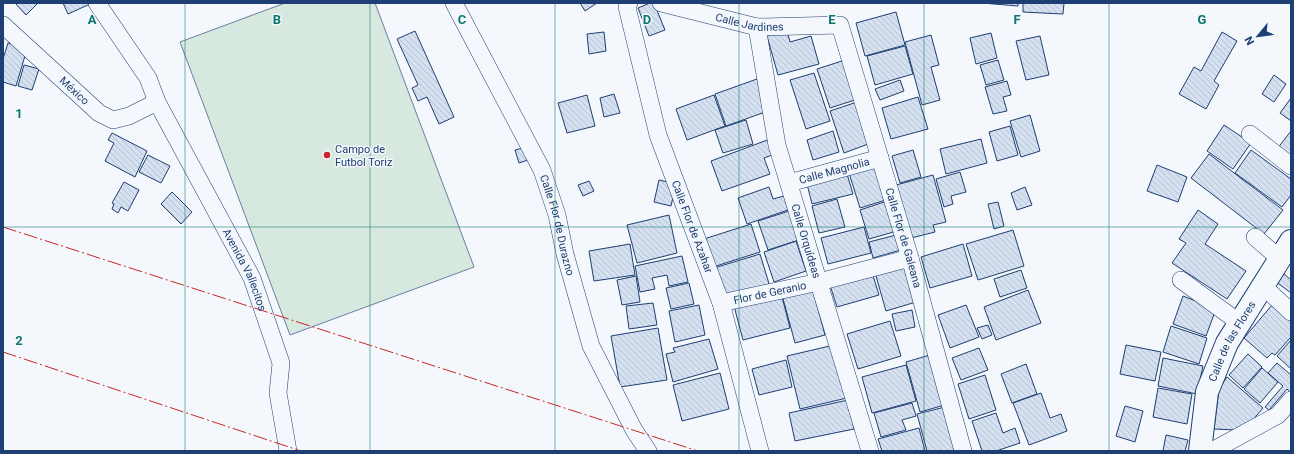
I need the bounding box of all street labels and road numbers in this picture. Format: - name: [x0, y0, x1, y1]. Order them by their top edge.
- street label: Calle Jardines: [714, 11, 784, 34]
- street label: México: [57, 74, 92, 108]
- street label: Calle Magnolia: [798, 155, 871, 187]
- street label: Calle Flor de Durazno: [537, 173, 577, 277]
- street label: Calle Flor de Azahar: [669, 179, 715, 275]
- street label: Calle Flor de Galeana: [882, 186, 924, 289]
- street label: Calle Orquídeas: [788, 202, 823, 280]
- street label: Avenida Vallecitos: [220, 227, 269, 313]
- street label: Flor de Geranio: [732, 279, 808, 307]
- street label: Calle de las Flores: [1206, 299, 1259, 384]

